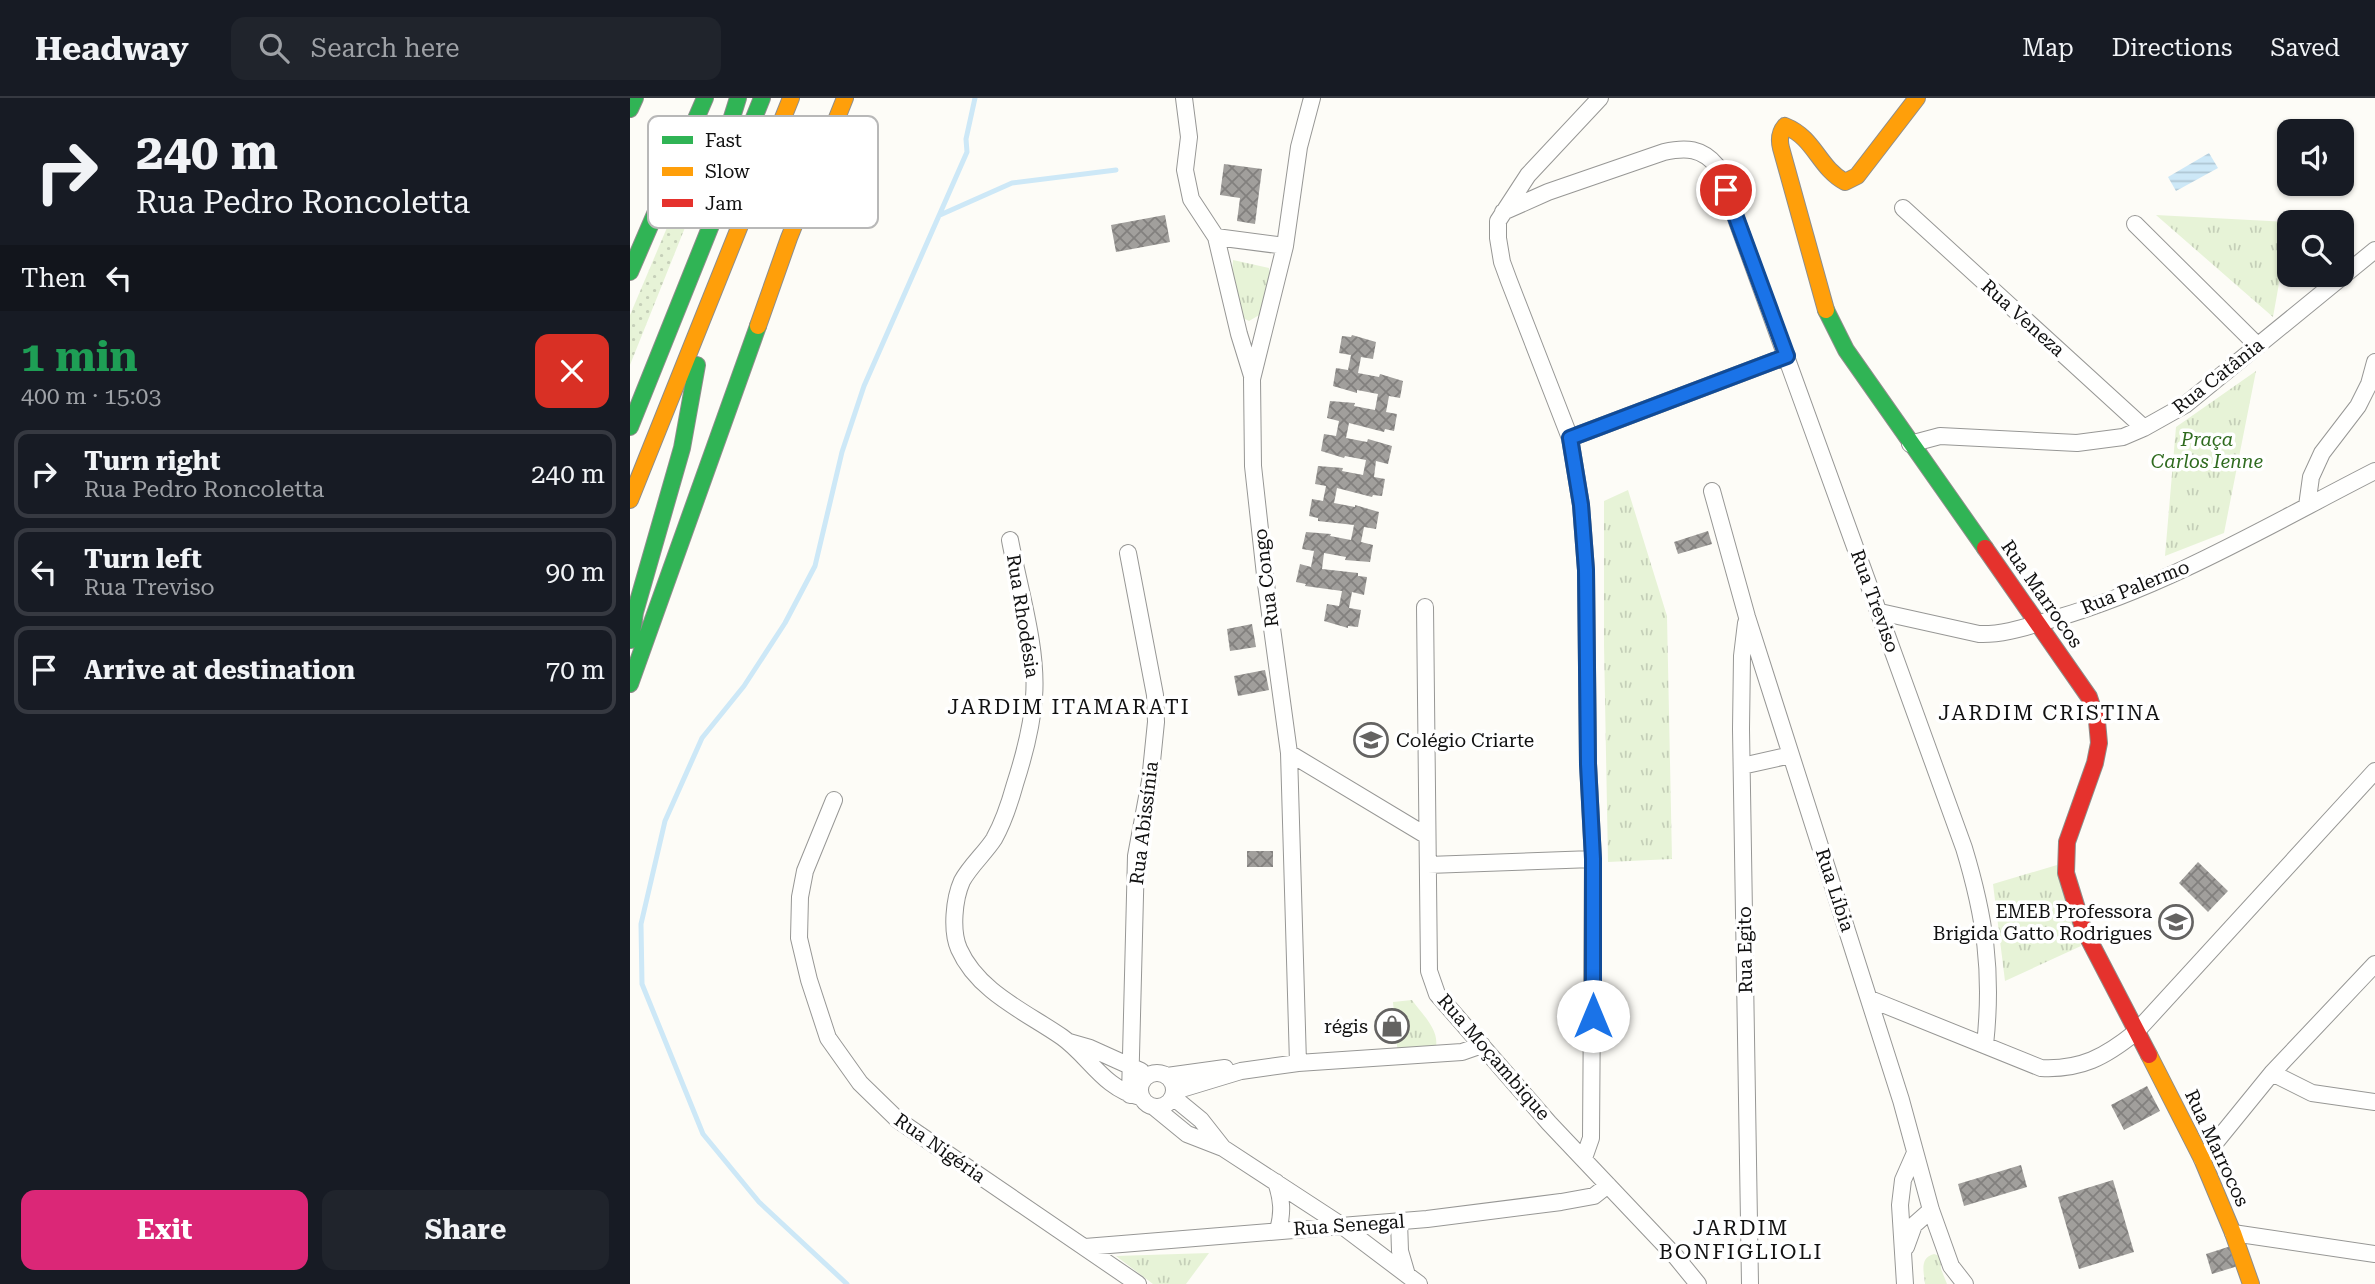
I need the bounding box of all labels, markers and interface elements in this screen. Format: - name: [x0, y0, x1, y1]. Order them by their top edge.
- search box: [231, 17, 721, 80]
- text: Headway: [35, 29, 189, 68]
- icon: search: [255, 29, 293, 67]
- text: Search here: [311, 33, 460, 63]
- text: Map: [2022, 34, 2074, 62]
- text: Directions: [2112, 34, 2232, 62]
- text: Saved: [2270, 34, 2340, 62]
- legend: [648, 116, 878, 228]
- map controls: [2277, 119, 2354, 287]
- button: sound: [2277, 119, 2354, 196]
- text: 240 m: [136, 124, 278, 181]
- icon: right: [21, 126, 112, 217]
- text: Fast: [705, 129, 742, 152]
- text: Slow: [705, 160, 750, 183]
- pin: [1696, 160, 1756, 220]
- icon: arrive: [1707, 171, 1745, 209]
- text: Rua Pedro Roncoletta: [136, 183, 470, 221]
- text: Jam: [705, 192, 743, 215]
- button: search: [2277, 210, 2354, 287]
- icon: left: [100, 259, 138, 297]
- text: Then: [21, 263, 86, 293]
- street label: Rua Veneza: [1977, 275, 2070, 362]
- text: 1 min: [21, 332, 138, 381]
- street label: Rua Catânia: [2168, 333, 2269, 419]
- button: close: [535, 334, 609, 408]
- text: 400 m · 15:03: [21, 383, 161, 410]
- park label: Praça Carlos Ienne: [2151, 428, 2264, 473]
- text: Turn right: [84, 446, 220, 476]
- icon: right: [25, 455, 63, 493]
- text: 240 m: [531, 459, 605, 489]
- text: Rua Pedro Roncoletta: [84, 476, 324, 503]
- street label: Rua Congo: [1249, 527, 1283, 629]
- street label: Rua Marrocos: [1996, 536, 2088, 652]
- text: Turn left: [84, 544, 202, 574]
- street label: Rua Treviso: [1846, 546, 1904, 656]
- icon: left: [25, 553, 63, 591]
- street label: Rua Rhodésia: [1002, 553, 1044, 680]
- street label: Rua Palermo: [2077, 555, 2193, 619]
- text: 90 m: [546, 557, 605, 587]
- text: Rua Treviso: [84, 574, 215, 601]
- icon: arrive: [25, 651, 63, 689]
- text: Arrive at destination: [84, 655, 355, 685]
- text: 70 m: [546, 655, 605, 685]
- district label: JARDIM ITAMARATI: [947, 695, 1191, 719]
- district label: JARDIM CRISTINA: [1938, 701, 2162, 725]
- school or university icon: Colégio Criarte: [1352, 721, 1390, 759]
- place label: Colégio Criarte: [1396, 729, 1534, 752]
- street label: Rua Abissínia: [1125, 759, 1163, 886]
- street label: Rua Líbia: [1811, 845, 1859, 935]
- place label: EMEB Professora Brigida Gatto Rodrigues: [1933, 900, 2153, 945]
- school or university icon: EMEB Professora Brigida Gatto Rodrigues: [2157, 903, 2195, 941]
- street label: Rua Egito: [1733, 906, 1757, 994]
- position arrow: [1556, 979, 1630, 1053]
- street label: Rua Moçambique: [1433, 989, 1555, 1125]
- shop icon: régis: [1373, 1007, 1411, 1045]
- place label: régis: [1324, 1015, 1368, 1038]
- street label: Rua Marrocos: [2180, 1086, 2254, 1210]
- street label: Rua Nigéria: [890, 1108, 991, 1188]
- button: Exit: [21, 1190, 308, 1270]
- button: Share: [322, 1190, 609, 1270]
- street label: Rua Senegal: [1293, 1210, 1406, 1240]
- district label: JARDIM BONFIGLIOLI: [1659, 1216, 1823, 1264]

